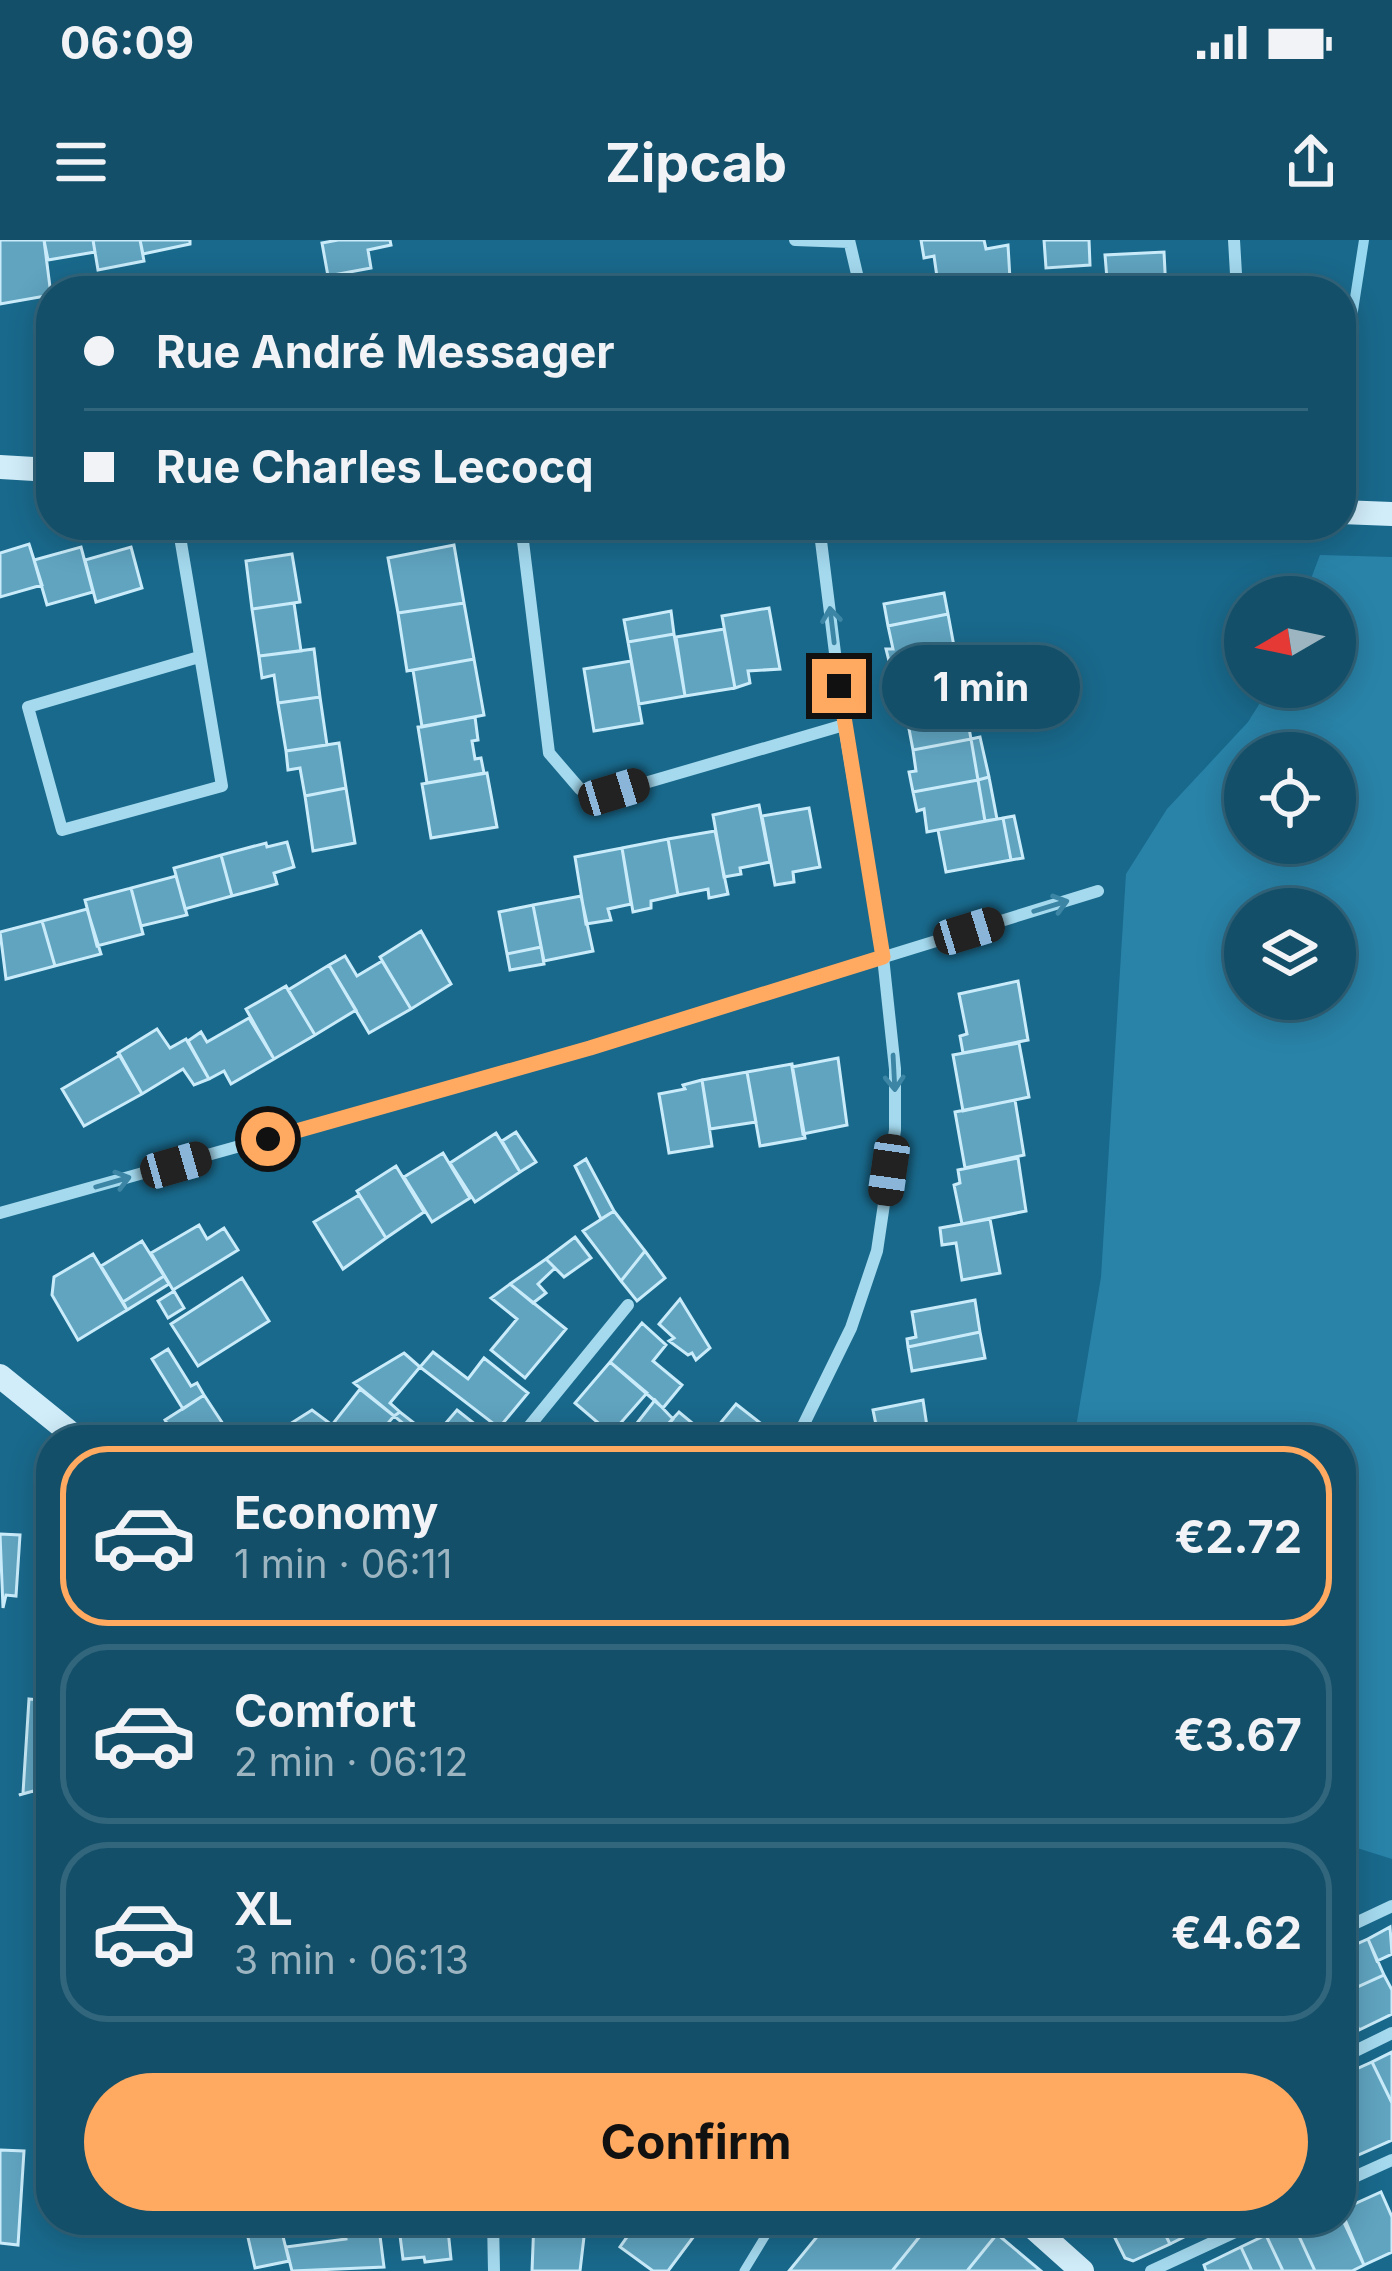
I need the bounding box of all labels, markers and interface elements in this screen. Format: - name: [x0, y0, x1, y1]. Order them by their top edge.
- text: 06:09: [60, 15, 194, 70]
- icon: menu: [48, 129, 114, 195]
- icon: share: [1278, 129, 1344, 195]
- text: Zipcab: [605, 130, 787, 195]
- text: Rue André Messager: [156, 324, 615, 379]
- text: Rue Charles Lecocq: [156, 439, 594, 494]
- north arrow: [1224, 576, 1356, 708]
- map controls: [1224, 576, 1356, 1020]
- one-way arrow: [820, 606, 842, 645]
- callout: 1 min: [881, 644, 1079, 728]
- route end: [812, 659, 866, 713]
- text: 1 min: [933, 663, 1029, 710]
- button: locate: [1224, 732, 1356, 864]
- car: [574, 764, 654, 820]
- button: layers: [1224, 888, 1356, 1020]
- one-way arrow: [1031, 894, 1069, 916]
- car: [929, 903, 1009, 959]
- one-way arrow: [883, 1053, 906, 1092]
- route start: [241, 1112, 295, 1166]
- car: [866, 1132, 912, 1208]
- car: [136, 1138, 216, 1192]
- one-way arrow: [93, 1170, 131, 1192]
- icon: car: [90, 1482, 198, 1590]
- text: Economy: [234, 1485, 438, 1540]
- text: €2.72: [1174, 1509, 1302, 1564]
- text: 1 min · 06:11: [234, 1540, 452, 1587]
- icon: car: [90, 1680, 198, 1788]
- text: Comfort: [234, 1683, 416, 1738]
- text: €3.67: [1174, 1707, 1302, 1762]
- text: 2 min · 06:12: [234, 1738, 468, 1785]
- icon: car: [90, 1878, 198, 1986]
- text: XL: [234, 1881, 293, 1936]
- text: €4.62: [1171, 1905, 1302, 1960]
- text: 3 min · 06:13: [234, 1936, 469, 1983]
- button: Confirm: [84, 2073, 1308, 2211]

